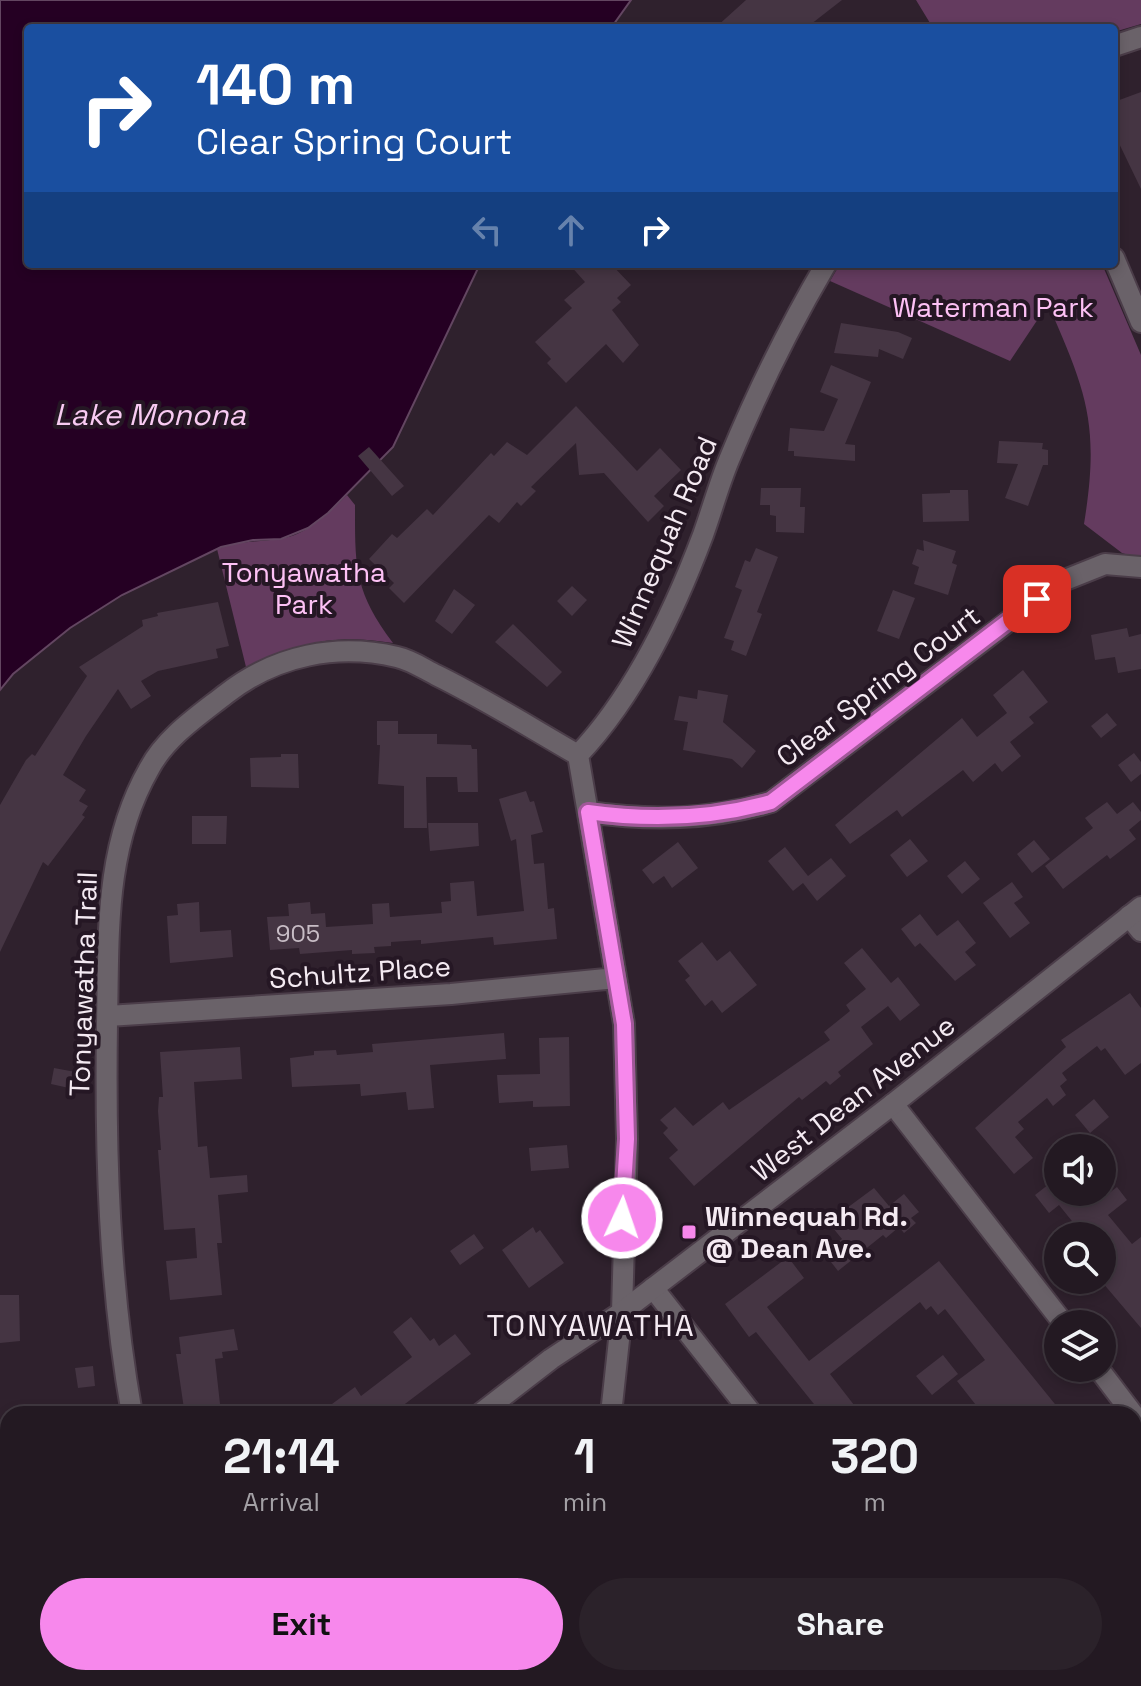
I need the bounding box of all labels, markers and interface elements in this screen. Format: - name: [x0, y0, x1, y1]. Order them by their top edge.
- text: 140 m: [196, 49, 355, 120]
- icon: right: [64, 56, 168, 160]
- text: Clear Spring Court: [196, 119, 512, 165]
- icon: left: [465, 208, 509, 252]
- icon: ahead: [549, 208, 593, 252]
- icon: right: [633, 208, 677, 252]
- park label: Waterman Park: [892, 289, 1094, 325]
- water label: Lake Monona: [54, 395, 246, 434]
- street label: Winnequah Road: [603, 431, 725, 653]
- park label: Tonyawatha Park: [222, 554, 386, 622]
- pin: [1003, 565, 1071, 633]
- icon: arrive: [1015, 577, 1059, 621]
- street label: Clear Spring Court: [769, 598, 987, 774]
- street label: Tonyawatha Trail: [61, 871, 105, 1097]
- house number: 905: [276, 918, 320, 949]
- street label: Schultz Place: [268, 948, 452, 996]
- street label: West Dean Avenue: [744, 1007, 962, 1189]
- map controls: [1044, 1134, 1116, 1382]
- button: sound: [1044, 1134, 1116, 1206]
- position arrow: [580, 1176, 664, 1260]
- place label: Winnequah Rd. @ Dean Ave.: [705, 1198, 908, 1266]
- button: search: [1044, 1222, 1116, 1294]
- marker: Winnequah Rd. @ Dean Ave.: [680, 1223, 698, 1241]
- district label: TONYAWATHA: [486, 1306, 696, 1345]
- button: layers: [1044, 1310, 1116, 1382]
- text: 21:14: [223, 1426, 340, 1487]
- text: 1: [574, 1426, 596, 1487]
- text: 320: [830, 1426, 919, 1487]
- text: Arrival: [243, 1485, 320, 1519]
- text: min: [563, 1485, 607, 1519]
- text: m: [863, 1485, 886, 1519]
- button: Exit: [40, 1578, 563, 1670]
- button: Share: [579, 1578, 1102, 1670]

